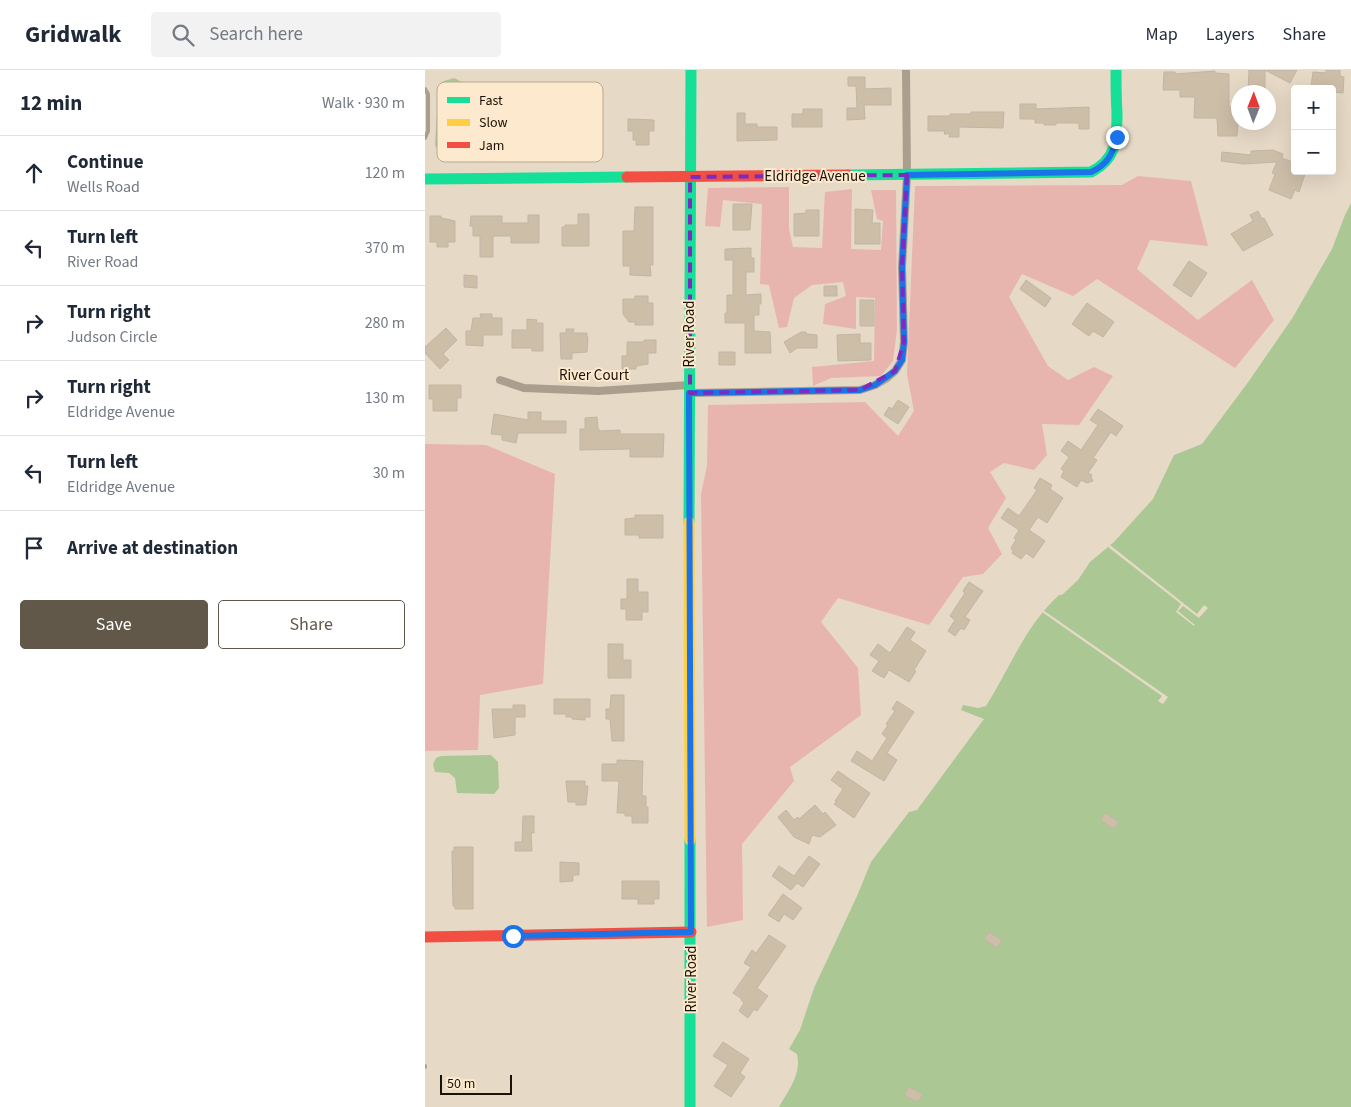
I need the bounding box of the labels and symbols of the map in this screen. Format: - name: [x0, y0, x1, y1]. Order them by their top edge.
- legend: [437, 82, 603, 162]
- north arrow: [1231, 85, 1276, 130]
- text: Fast: [479, 91, 503, 111]
- text: Slow: [479, 113, 508, 133]
- route end: [1106, 126, 1129, 149]
- text: Jam: [479, 136, 504, 156]
- street label: Eldridge Avenue: [764, 166, 866, 187]
- street label: River Road: [679, 300, 700, 368]
- street label: River Court: [559, 365, 629, 386]
- route start: [502, 925, 525, 948]
- street label: River Road: [681, 945, 702, 1013]
- scale bar: [440, 1072, 513, 1095]

